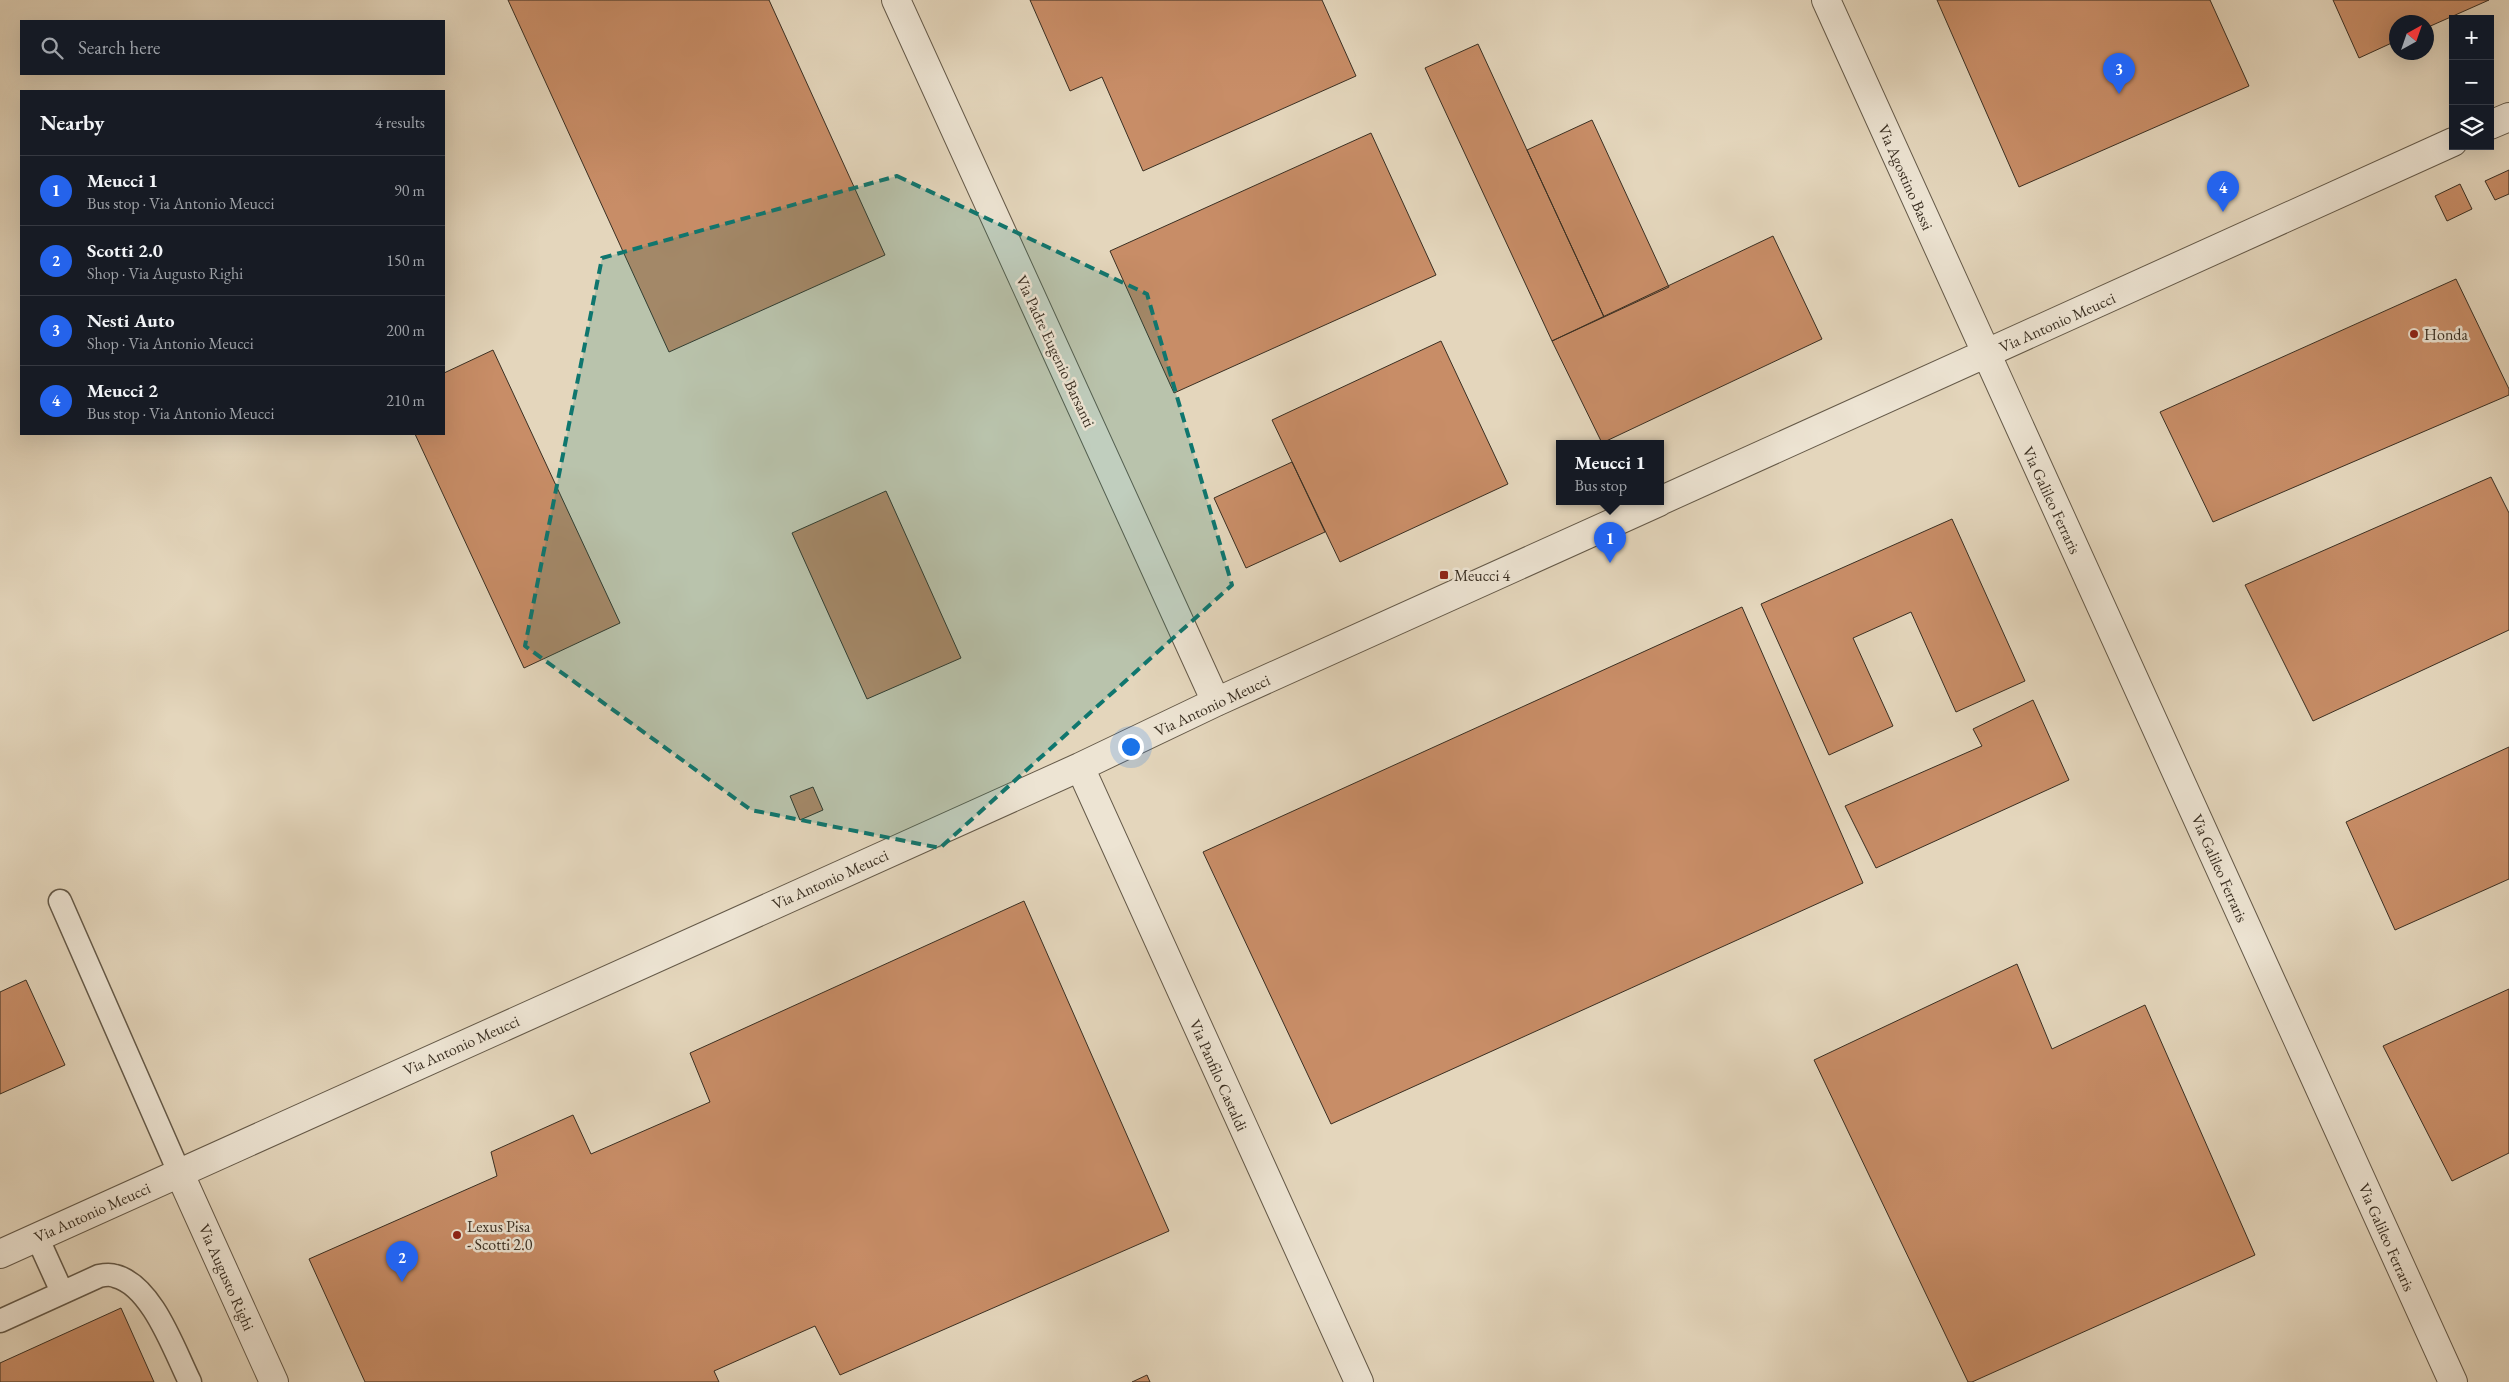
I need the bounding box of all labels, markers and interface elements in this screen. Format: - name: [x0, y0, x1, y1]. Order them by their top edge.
- north arrow: [2389, 15, 2434, 60]
- map controls: [2449, 15, 2494, 150]
- button: +: [2449, 15, 2494, 60]
- search box: [20, 20, 445, 75]
- icon: search: [38, 34, 66, 62]
- text: Search here: [78, 35, 160, 60]
- pin: 3: [2103, 53, 2135, 94]
- button: −: [2449, 60, 2494, 105]
- button: layers: [2449, 105, 2494, 150]
- text: Nearby: [40, 109, 104, 136]
- text: 4 results: [375, 112, 425, 133]
- street label: Via Agostino Bassi: [1873, 121, 1938, 233]
- text: Meucci 1: [87, 168, 158, 193]
- pin: 4: [2207, 171, 2239, 212]
- text: 1: [52, 180, 60, 201]
- text: 90 m: [394, 180, 425, 201]
- text: Bus stop · Via Antonio Meucci: [87, 193, 275, 214]
- text: Scotti 2.0: [87, 238, 163, 263]
- text: 2: [52, 250, 60, 271]
- text: 150 m: [386, 250, 425, 271]
- text: Shop · Via Augusto Righi: [87, 263, 243, 284]
- street label: Via Padre Eugenio Barsanti: [1011, 272, 1100, 431]
- street label: Via Antonio Meucci: [1996, 287, 2119, 358]
- text: Nesti Auto: [87, 308, 175, 333]
- text: 3: [52, 320, 60, 341]
- text: 200 m: [386, 320, 425, 341]
- place label: Honda: [2424, 324, 2468, 345]
- marker: Honda: [2408, 328, 2420, 340]
- text: Shop · Via Antonio Meucci: [87, 333, 254, 354]
- text: Meucci 2: [87, 378, 158, 403]
- text: 4: [52, 390, 60, 411]
- text: 210 m: [386, 390, 425, 411]
- text: Bus stop · Via Antonio Meucci: [87, 403, 275, 424]
- popup: [1556, 440, 1664, 505]
- street label: Via Galileo Ferraris: [2017, 443, 2086, 557]
- text: Meucci 1: [1574, 450, 1646, 475]
- text: Bus stop: [1574, 475, 1627, 496]
- pin: 1: [1594, 522, 1626, 563]
- place label: Meucci 4: [1454, 565, 1511, 586]
- marker: Meucci 4: [1438, 569, 1450, 581]
- street label: Via Antonio Meucci: [1151, 669, 1273, 741]
- your location: [1118, 734, 1144, 760]
- street label: Via Galileo Ferraris: [2186, 811, 2253, 926]
- street label: Via Antonio Meucci: [769, 844, 892, 915]
- street label: Via Antonio Meucci: [400, 1010, 523, 1081]
- street label: Via Panfilo Castaldi: [1184, 1016, 1253, 1134]
- street label: Via Antonio Meucci: [31, 1177, 154, 1248]
- street label: Via Galileo Ferraris: [2353, 1180, 2420, 1295]
- place label: Lexus Pisa - Scotti 2.0: [467, 1216, 533, 1255]
- street label: Via Augusto Righi: [194, 1221, 259, 1334]
- marker: Lexus Pisa - Scotti 2.0: [451, 1229, 463, 1241]
- pin: 2: [386, 1241, 418, 1282]

